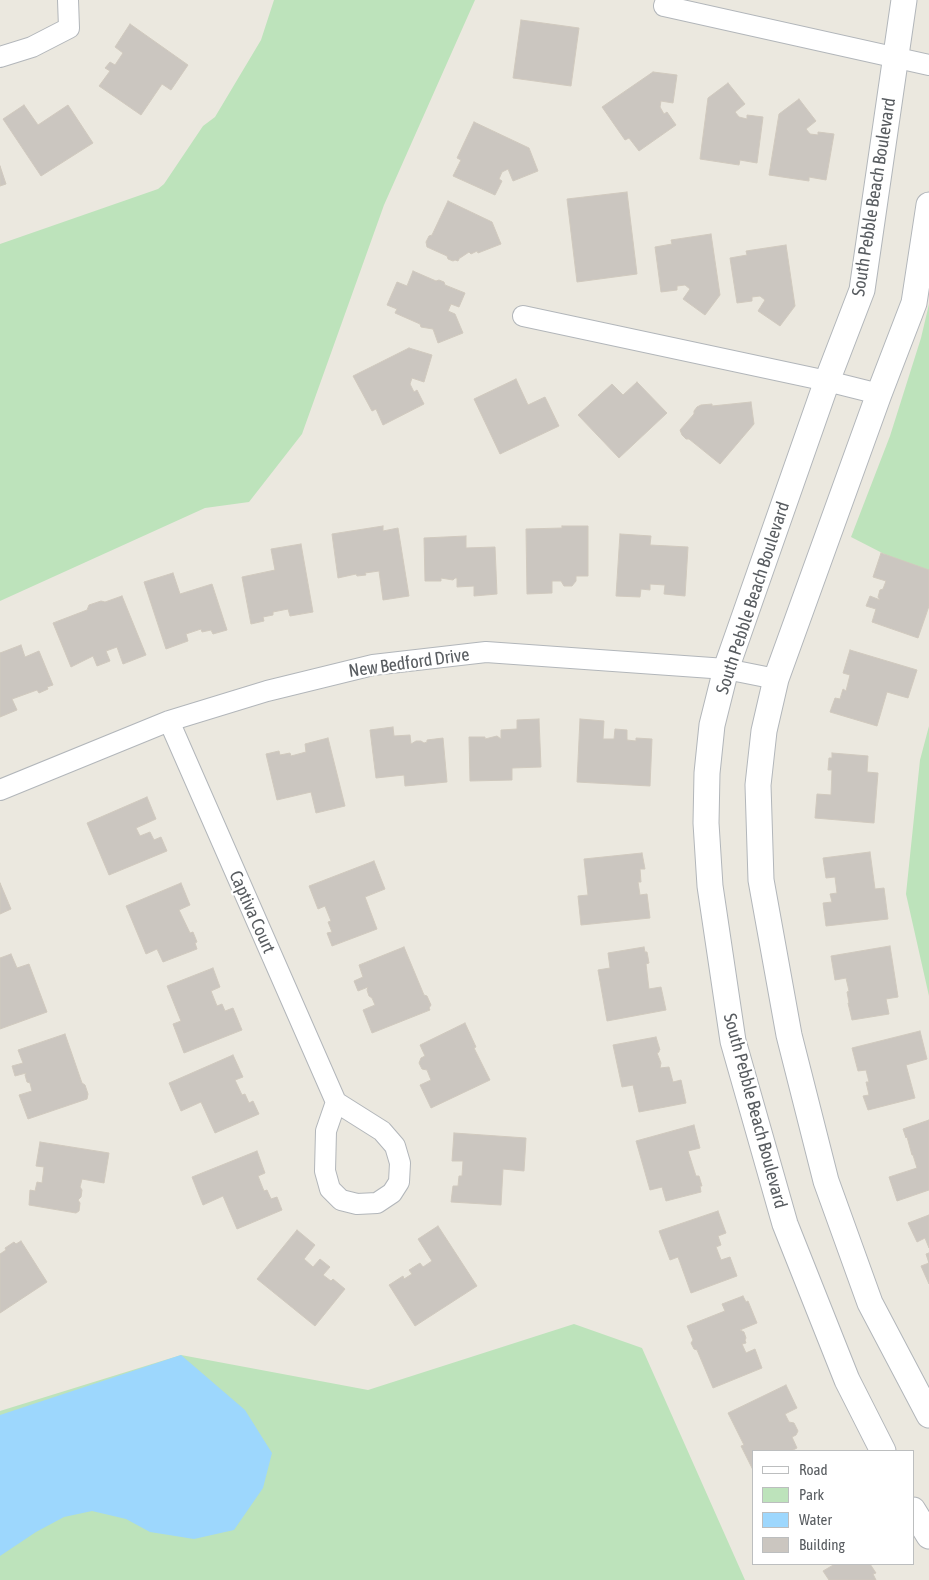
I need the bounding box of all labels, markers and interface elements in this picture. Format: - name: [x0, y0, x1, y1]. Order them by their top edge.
- street label: South Pebble Beach Boulevard: [848, 96, 900, 298]
- street label: South Pebble Beach Boulevard: [712, 499, 794, 697]
- street label: New Bedford Drive: [347, 644, 471, 682]
- street label: Captiva Court: [224, 867, 280, 957]
- street label: South Pebble Beach Boulevard: [719, 1011, 791, 1211]
- legend: [752, 1450, 914, 1565]
- text: Road: [799, 1461, 828, 1478]
- text: Park: [799, 1486, 824, 1503]
- text: Water: [799, 1511, 832, 1528]
- text: Building: [799, 1536, 845, 1553]

